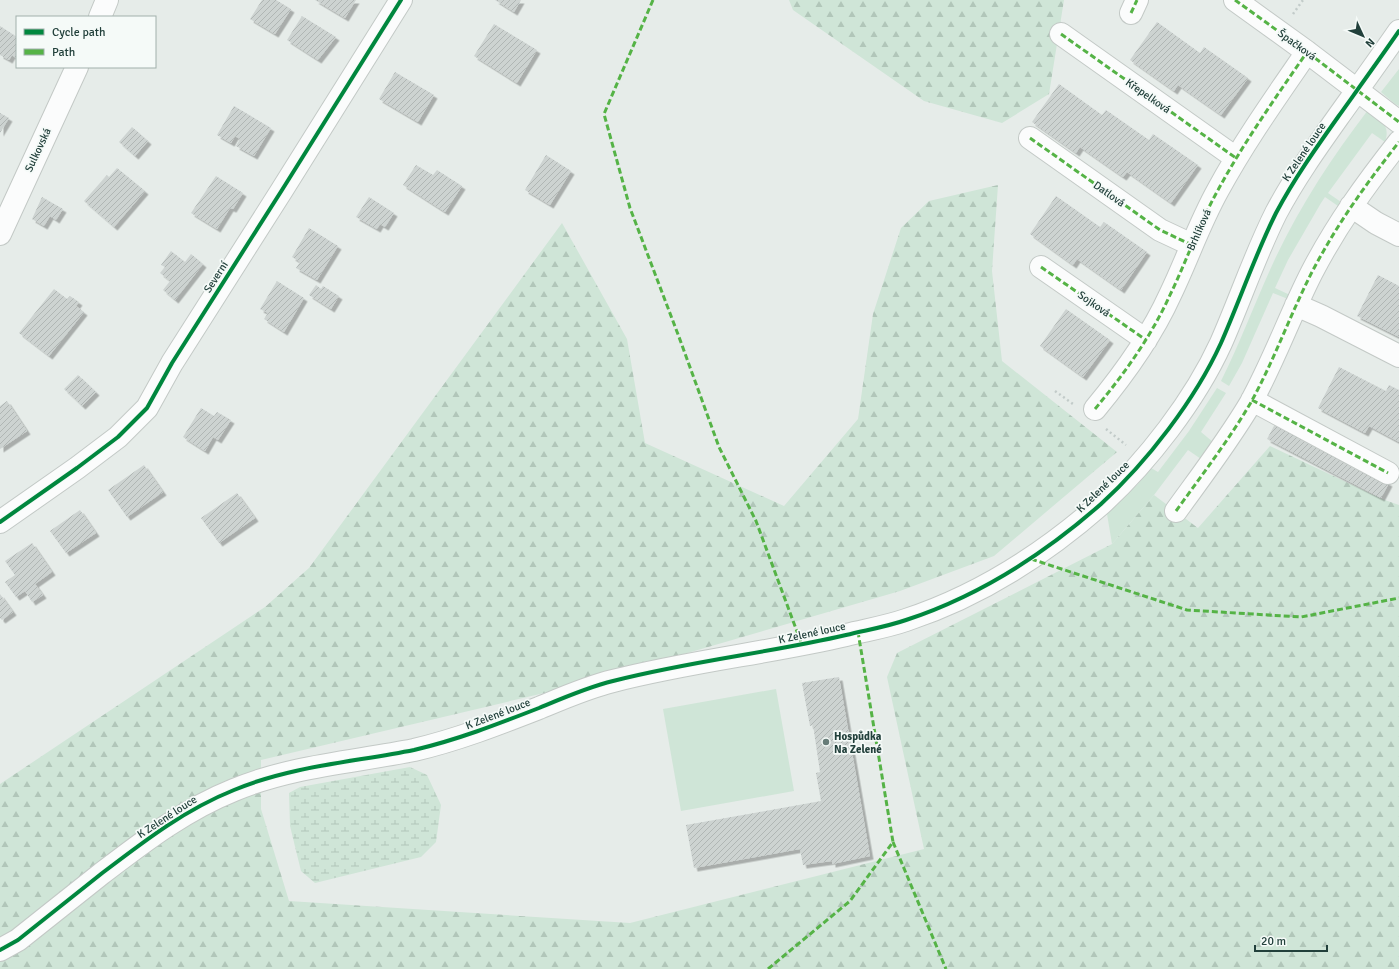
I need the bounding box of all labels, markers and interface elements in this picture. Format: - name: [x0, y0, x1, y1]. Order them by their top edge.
- legend: [16, 16, 156, 68]
- north arrow: [1343, 16, 1383, 56]
- text: Cycle path: [52, 25, 105, 40]
- street label: Špačková: [1275, 26, 1320, 63]
- text: N: [1362, 35, 1377, 50]
- text: Path: [52, 45, 75, 60]
- street label: Křepelková: [1123, 76, 1173, 116]
- street label: K Zelené louce: [1279, 120, 1329, 184]
- street label: Sulkovská: [22, 125, 54, 174]
- street label: Datlová: [1091, 178, 1128, 210]
- street label: Brhlíková: [1184, 207, 1214, 253]
- street label: Severní: [201, 259, 231, 295]
- street label: Sojková: [1075, 288, 1113, 320]
- street label: K Zelené louce: [1074, 459, 1132, 515]
- street label: K Zelené louce: [777, 620, 847, 646]
- street label: K Zelené louce: [464, 696, 532, 732]
- place label: Hospůdka Na Zelené: [834, 730, 882, 756]
- marker: Hospůdka Na Zelené: [821, 737, 831, 747]
- street label: K Zelené louce: [135, 793, 199, 841]
- scale bar: [1255, 927, 1327, 953]
- text: 20 m: [1261, 934, 1286, 949]

